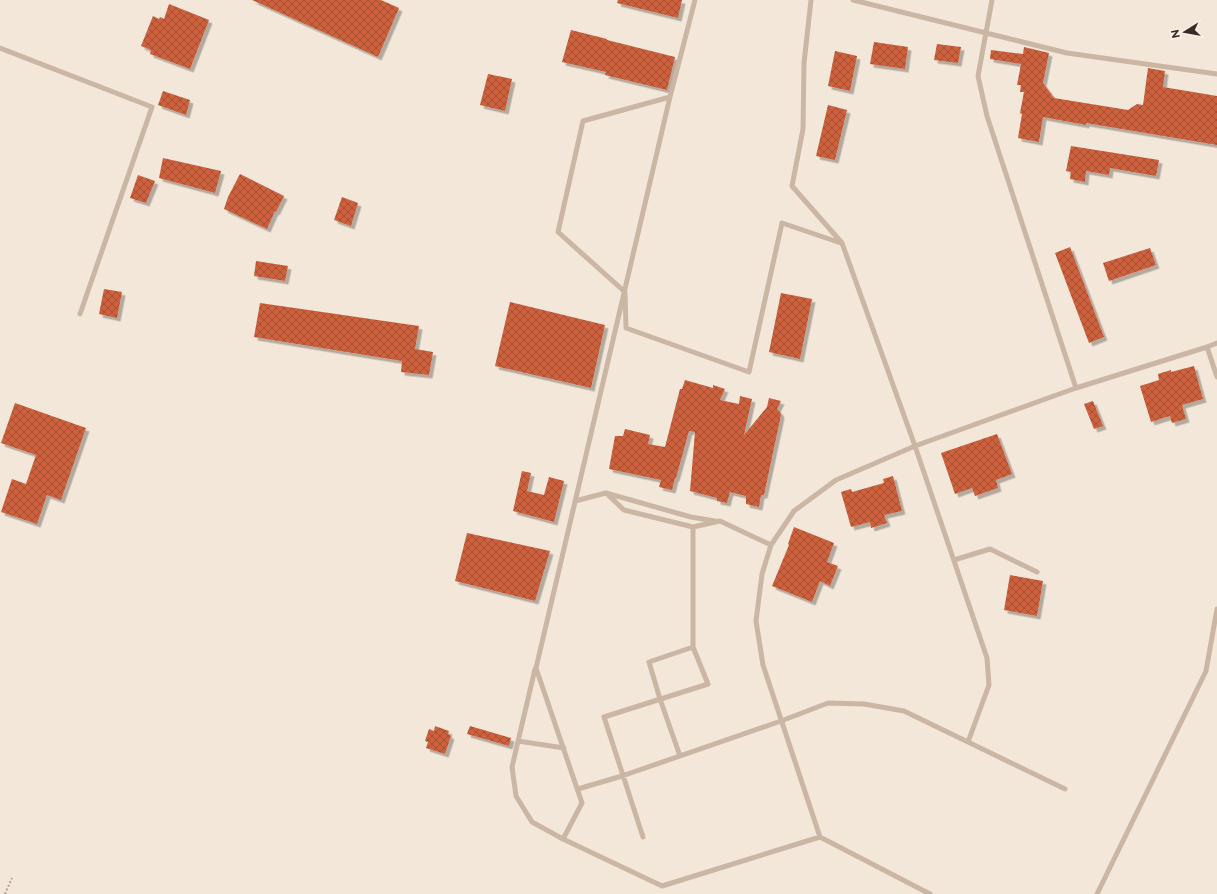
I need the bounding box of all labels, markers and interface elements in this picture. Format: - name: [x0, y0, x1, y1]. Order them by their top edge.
- north arrow: [1165, 12, 1205, 52]
- text: N: [1167, 28, 1183, 40]

